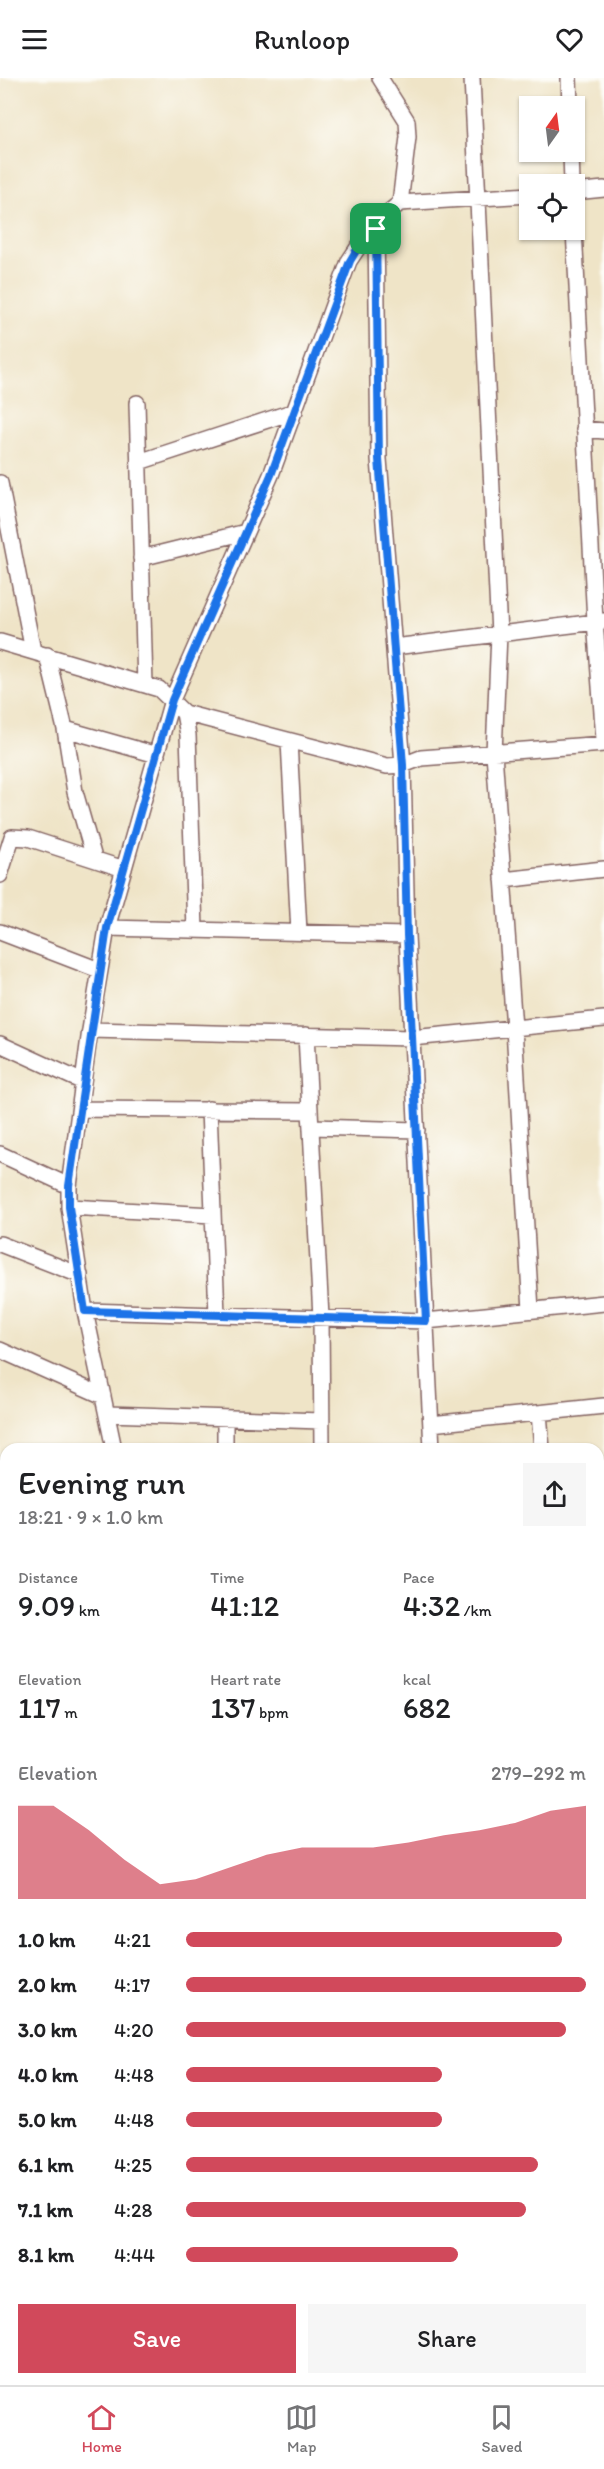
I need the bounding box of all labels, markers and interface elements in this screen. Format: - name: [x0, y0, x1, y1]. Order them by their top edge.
- icon: menu: [18, 23, 51, 56]
- text: Runloop: [254, 23, 350, 56]
- icon: heart: [553, 23, 586, 56]
- north arrow: [519, 96, 585, 162]
- map controls: [519, 96, 585, 240]
- button: locate: [519, 174, 585, 240]
- pin: [350, 203, 401, 254]
- icon: arrive: [359, 212, 392, 245]
- text: Evening run: [18, 1463, 185, 1502]
- button: share: [523, 1463, 586, 1526]
- text: 18:21 · 9 × 1.0 km: [18, 1505, 163, 1529]
- text: Distance: [18, 1568, 78, 1587]
- text: Time: [210, 1568, 244, 1587]
- text: Pace: [403, 1568, 435, 1587]
- text: 9.09: [18, 1587, 75, 1624]
- text: 41:12: [210, 1587, 279, 1624]
- text: 4:32: [403, 1587, 460, 1624]
- text: km: [75, 1601, 100, 1620]
- text: /km: [460, 1601, 492, 1620]
- text: Elevation: [18, 1670, 82, 1689]
- text: Heart rate: [210, 1670, 281, 1689]
- text: kcal: [403, 1670, 431, 1689]
- text: 117: [18, 1689, 61, 1726]
- text: 137: [210, 1689, 255, 1726]
- text: 682: [403, 1689, 451, 1726]
- text: m: [61, 1703, 78, 1722]
- text: bpm: [255, 1703, 289, 1722]
- text: Elevation: [18, 1761, 97, 1785]
- text: 279–292 m: [491, 1761, 586, 1785]
- text: 1.0 km: [18, 1928, 75, 1952]
- text: 4:21: [114, 1928, 151, 1952]
- text: 2.0 km: [18, 1973, 77, 1997]
- text: 4:17: [114, 1973, 150, 1997]
- text: 3.0 km: [18, 2018, 77, 2042]
- text: 4:20: [114, 2018, 154, 2042]
- text: 4.0 km: [18, 2063, 78, 2087]
- text: 4:48: [114, 2063, 154, 2087]
- text: 5.0 km: [18, 2108, 77, 2132]
- text: 4:48: [114, 2108, 154, 2132]
- text: 6.1 km: [18, 2153, 74, 2177]
- text: 4:25: [114, 2153, 152, 2177]
- text: 7.1 km: [18, 2198, 73, 2222]
- text: 4:28: [114, 2198, 152, 2222]
- text: 8.1 km: [18, 2243, 74, 2267]
- text: 4:44: [114, 2243, 155, 2267]
- button: Save: [18, 2304, 296, 2373]
- button: Share: [308, 2304, 586, 2373]
- tab: Home: [82, 2401, 122, 2456]
- tab: Map: [285, 2401, 318, 2456]
- tab: Saved: [482, 2401, 522, 2456]

